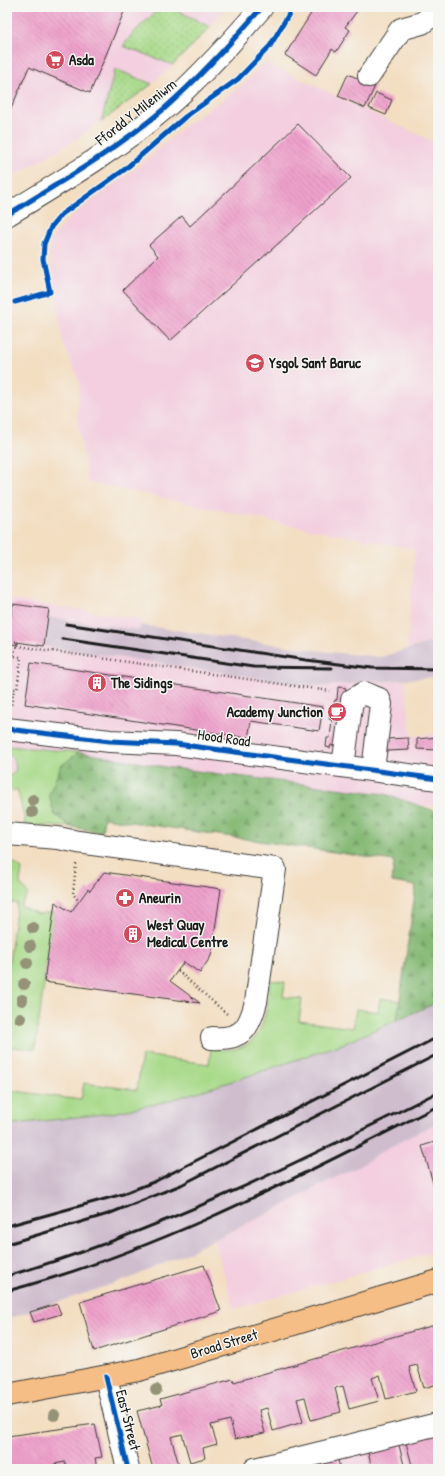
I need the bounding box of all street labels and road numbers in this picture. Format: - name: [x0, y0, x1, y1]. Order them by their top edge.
- street label: Ffordd Y Mileniwm: [90, 73, 181, 151]
- street label: Hood Road: [196, 723, 252, 752]
- street label: Broad Street: [188, 1323, 261, 1364]
- street label: East Street: [111, 1387, 146, 1453]

